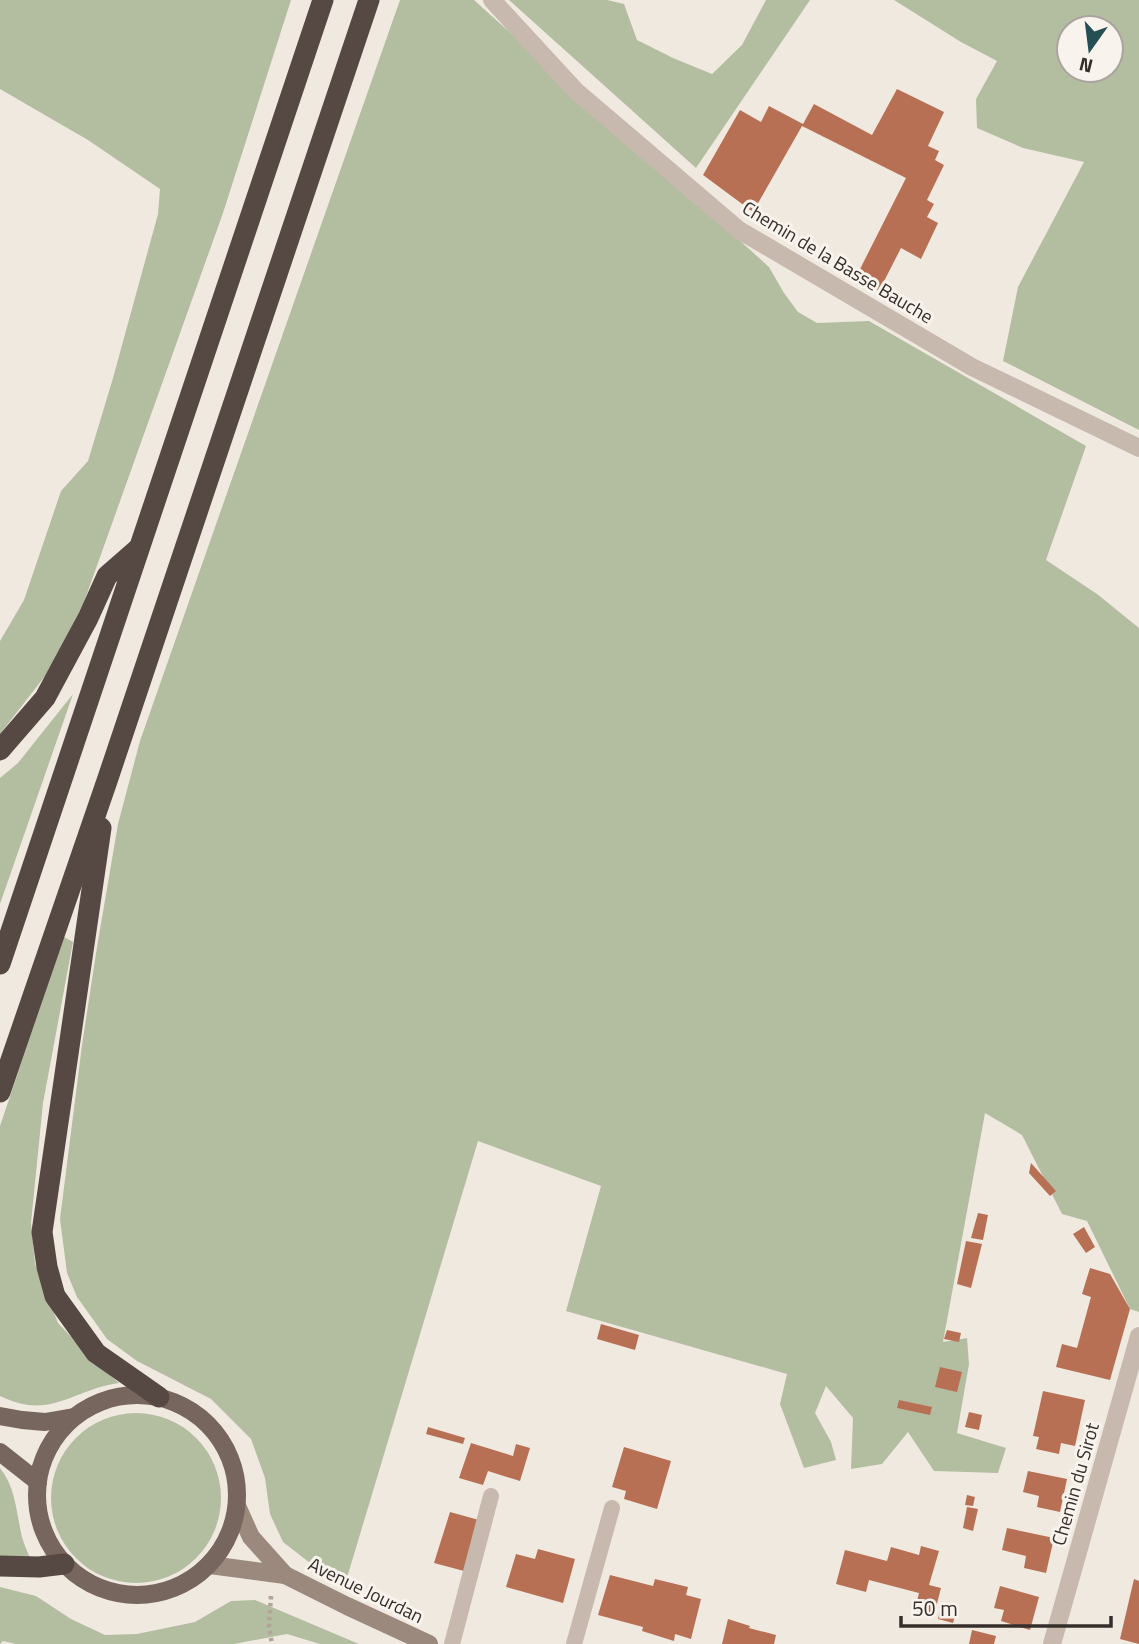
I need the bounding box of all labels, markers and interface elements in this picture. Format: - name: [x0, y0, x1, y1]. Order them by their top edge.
- north arrow: [1055, 14, 1125, 84]
- text: N: [1076, 50, 1096, 82]
- street label: Chemin de la Basse Bauche: [737, 193, 939, 330]
- street label: Chemin du Sirot: [1043, 1419, 1106, 1549]
- street label: Avenue Jourdan: [304, 1549, 429, 1630]
- scale bar: [901, 1584, 1111, 1628]
- text: 50 m: [912, 1592, 958, 1624]

